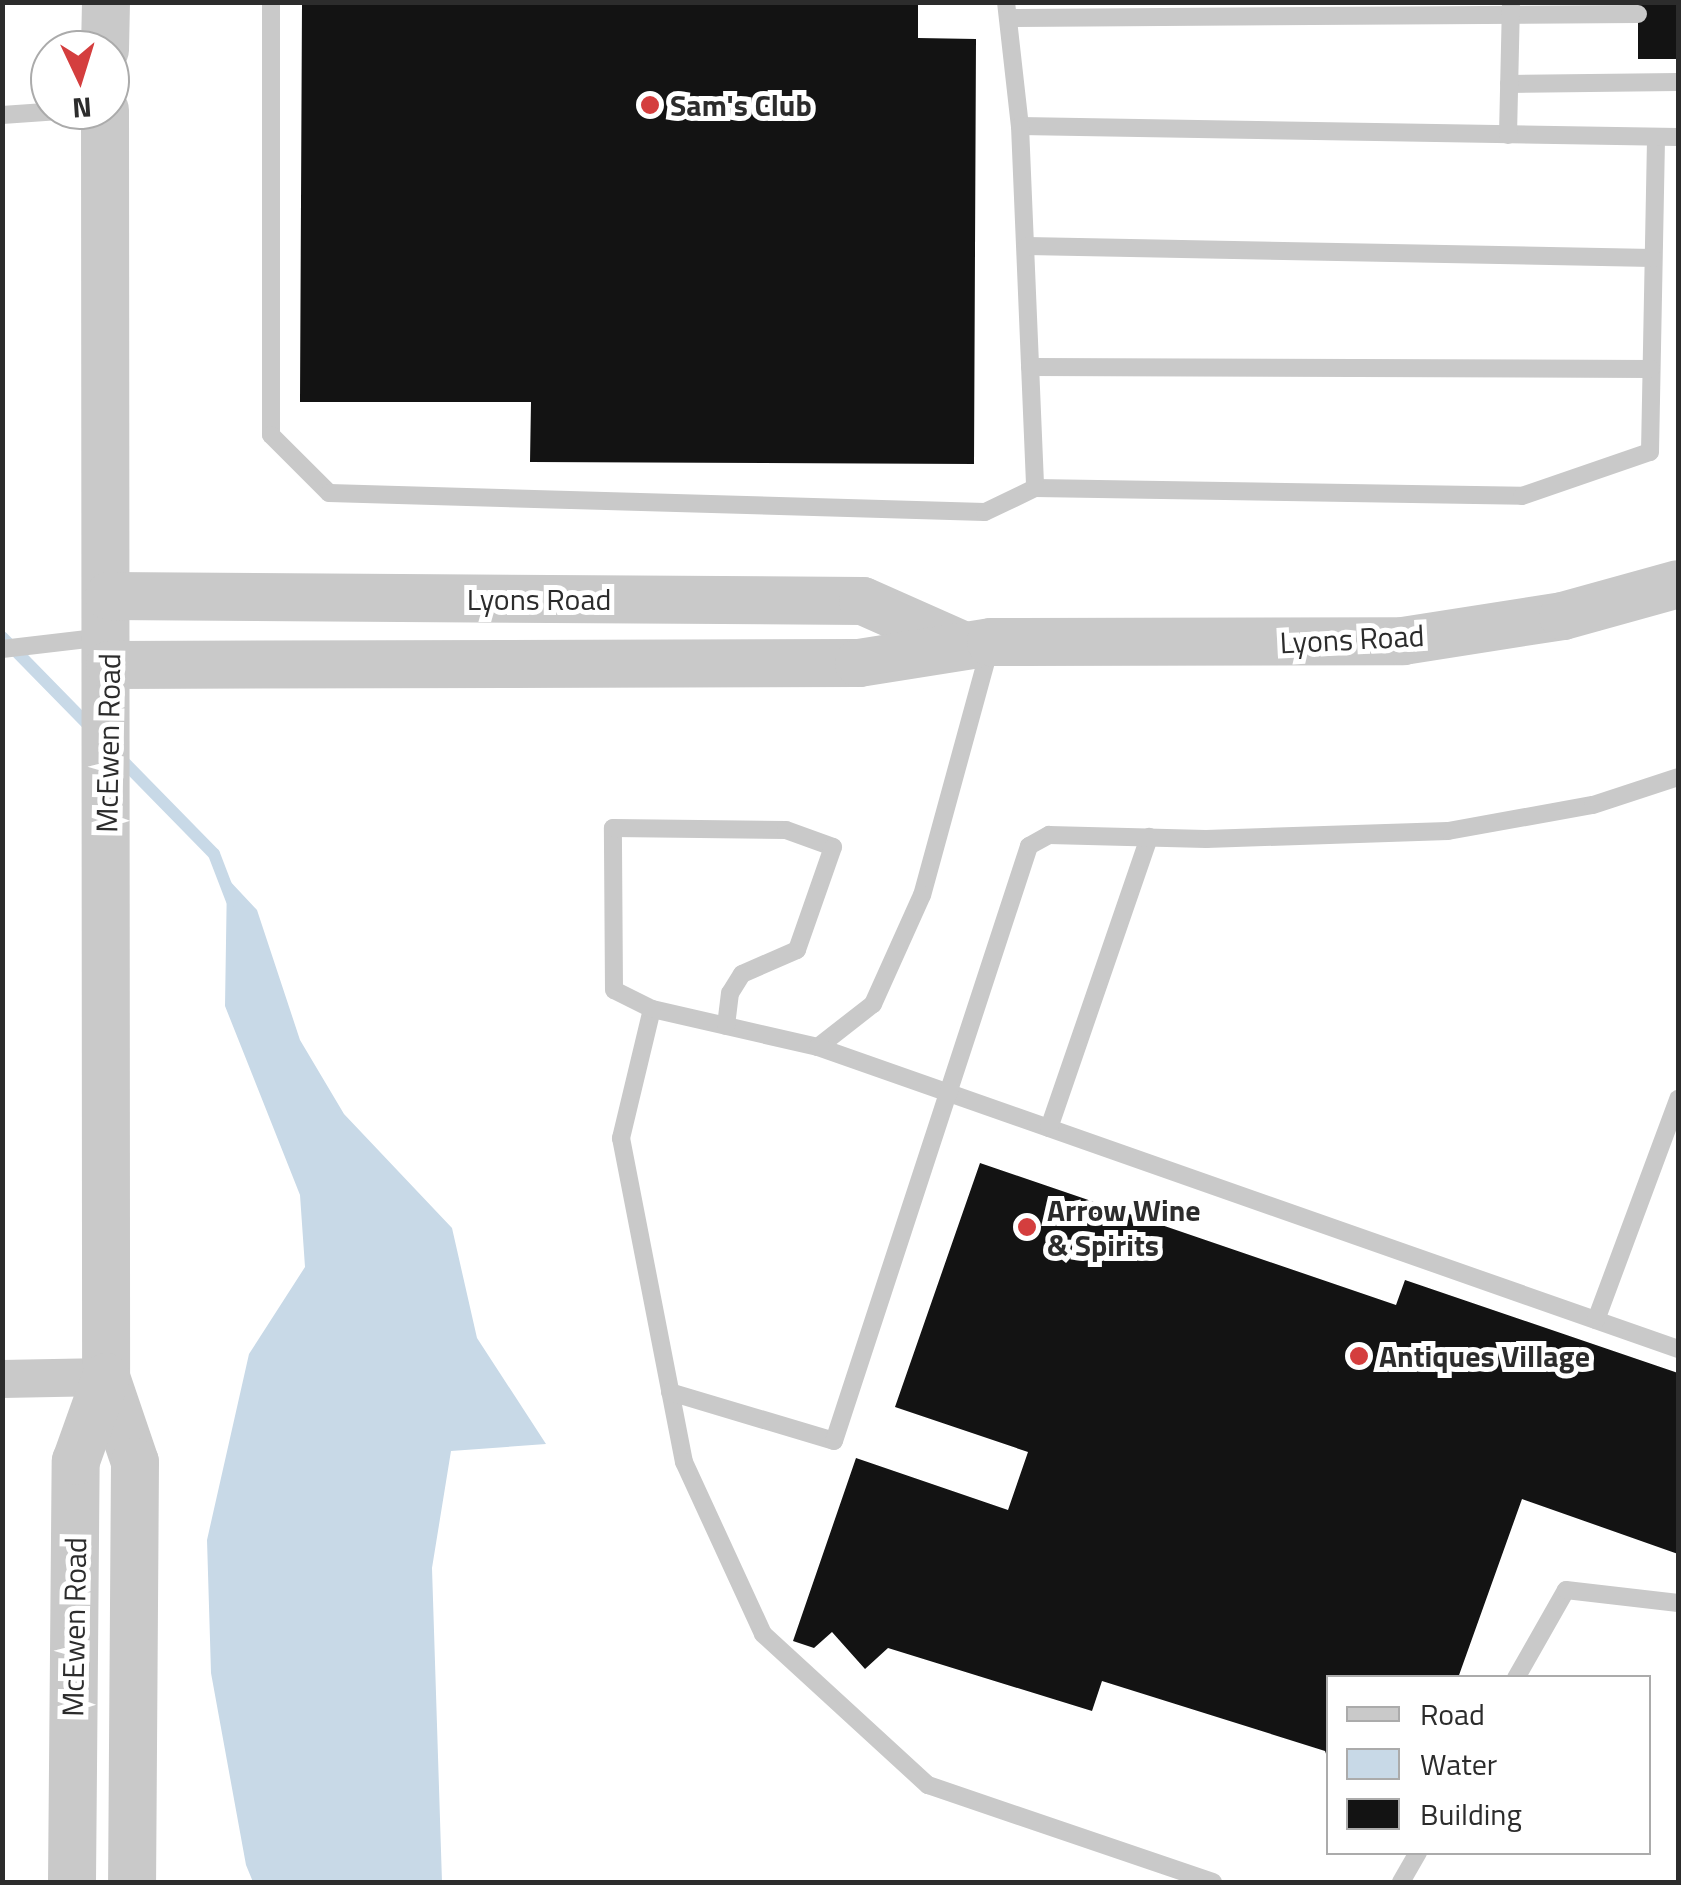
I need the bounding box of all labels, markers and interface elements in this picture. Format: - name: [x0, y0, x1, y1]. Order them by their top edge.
- north arrow: [30, 30, 130, 130]
- text: N: [71, 86, 93, 131]
- place label: Sam's Club: [670, 87, 812, 123]
- marker: Sam's Club: [639, 94, 661, 116]
- street label: Lyons Road: [467, 581, 611, 617]
- street label: Lyons Road: [1279, 617, 1425, 661]
- street label: McEwen Road: [88, 653, 128, 833]
- place label: Arrow Wine & Spirits: [1047, 1192, 1201, 1262]
- marker: Arrow Wine & Spirits: [1016, 1216, 1038, 1238]
- place label: Antiques Village: [1379, 1338, 1590, 1374]
- marker: Antiques Village: [1348, 1345, 1370, 1367]
- street label: McEwen Road: [54, 1537, 94, 1717]
- legend: [1326, 1675, 1651, 1855]
- text: Road: [1420, 1691, 1485, 1737]
- text: Water: [1420, 1741, 1497, 1787]
- text: Building: [1420, 1791, 1522, 1837]

